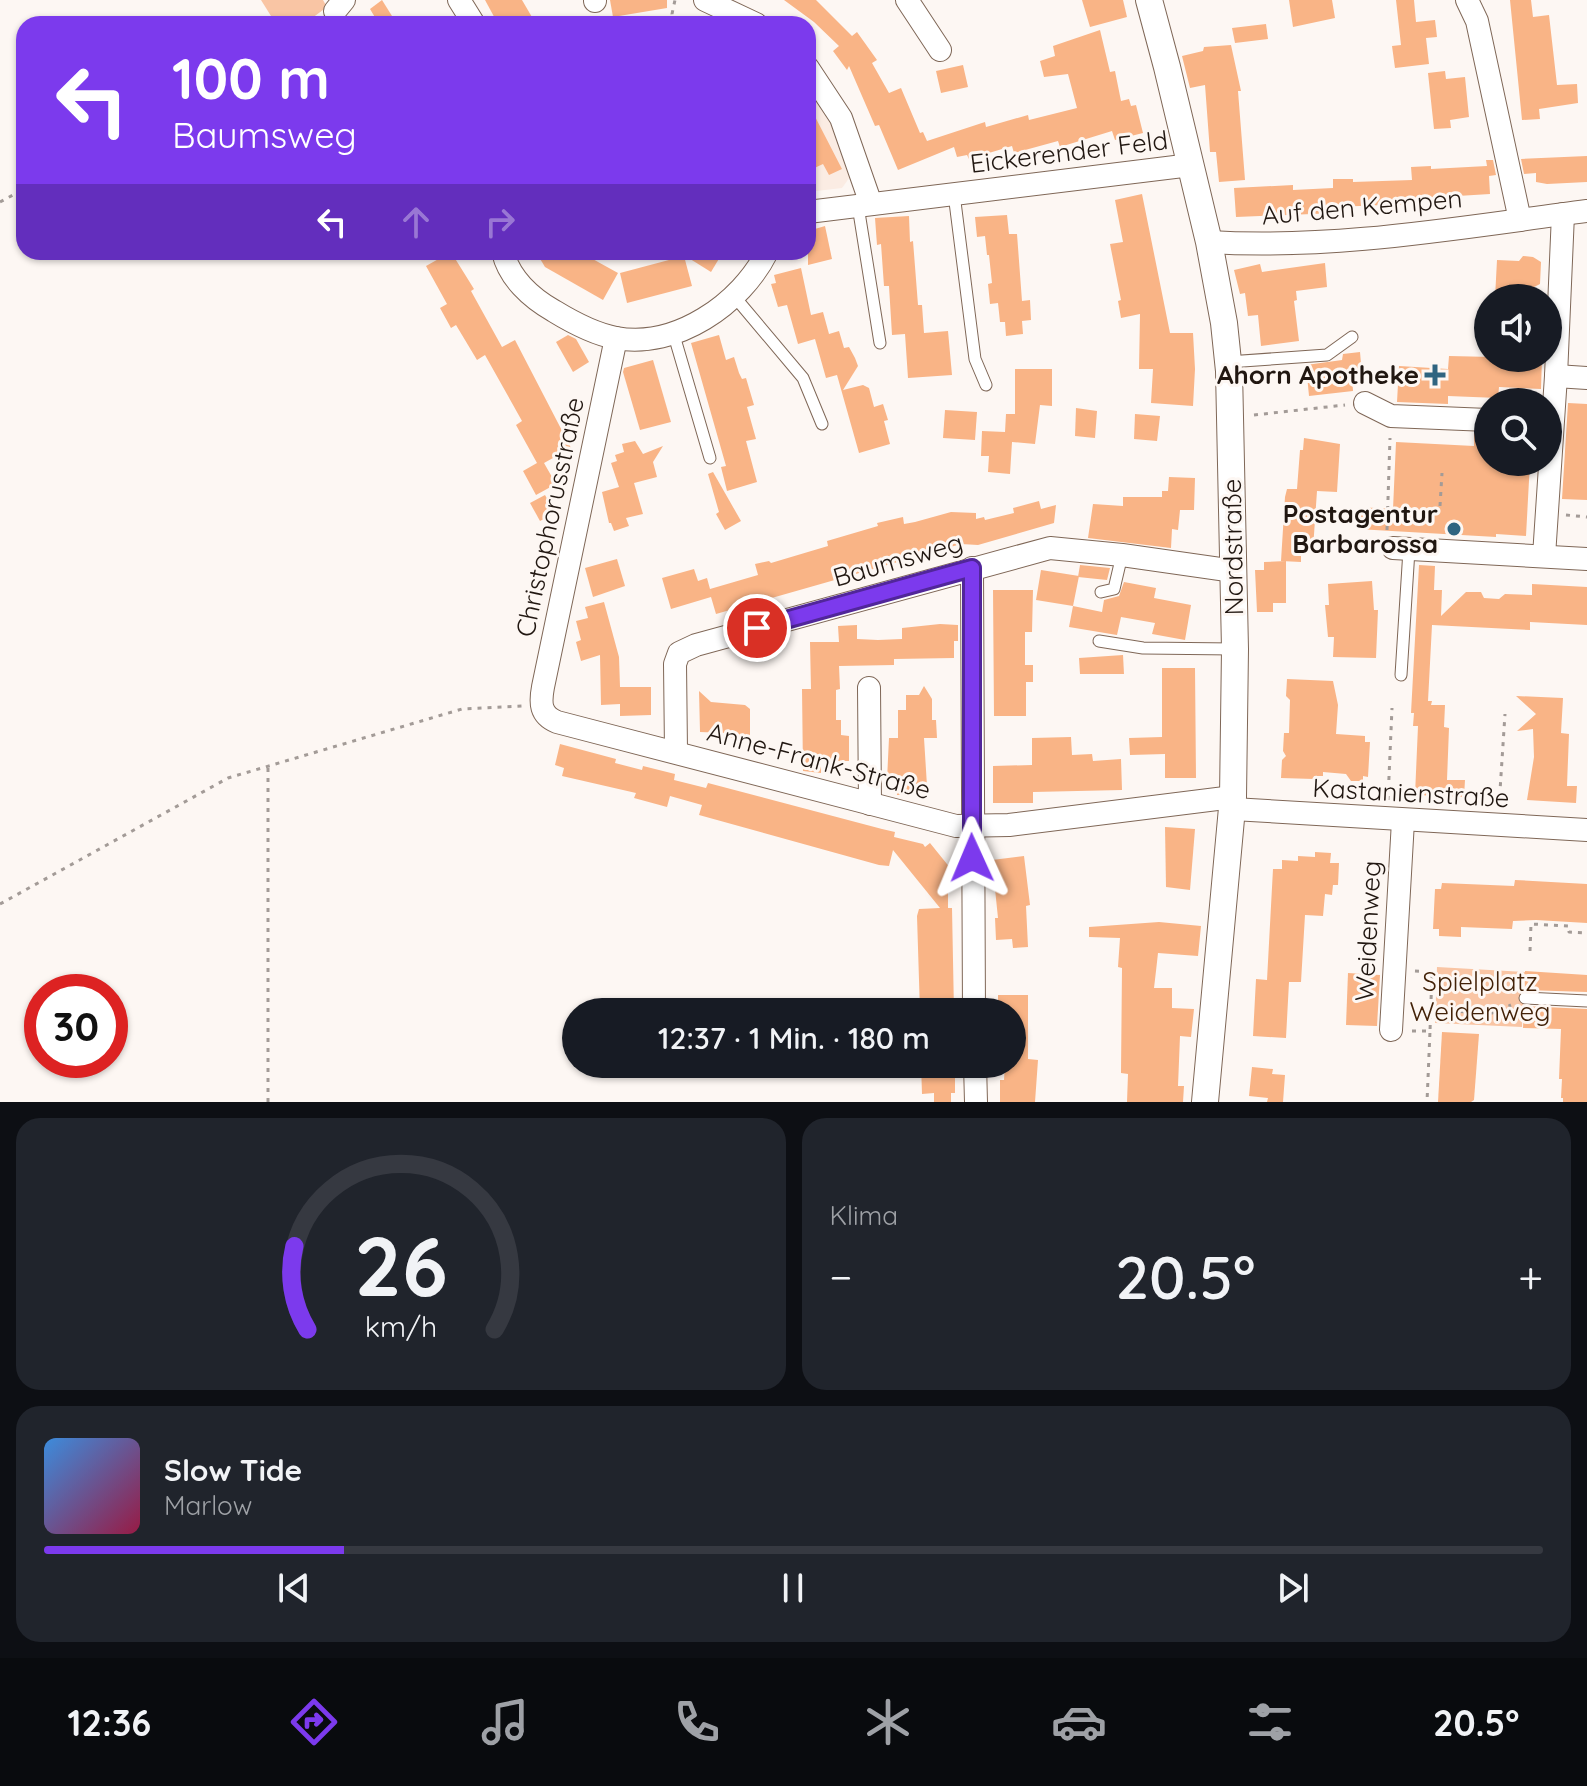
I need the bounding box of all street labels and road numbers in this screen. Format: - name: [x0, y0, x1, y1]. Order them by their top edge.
- street label: Eickerender Feld: [968, 123, 1170, 180]
- street label: Auf den Kempen: [1260, 181, 1464, 232]
- street label: Christophorusstraße: [508, 394, 591, 640]
- street label: Nordstraße: [1215, 478, 1250, 616]
- street label: Baumsweg: [829, 525, 967, 594]
- street label: Anne-Frank-Straße: [704, 715, 935, 806]
- street label: Kastanienstraße: [1312, 771, 1510, 814]
- street label: Weidenweg: [1347, 860, 1388, 1002]

